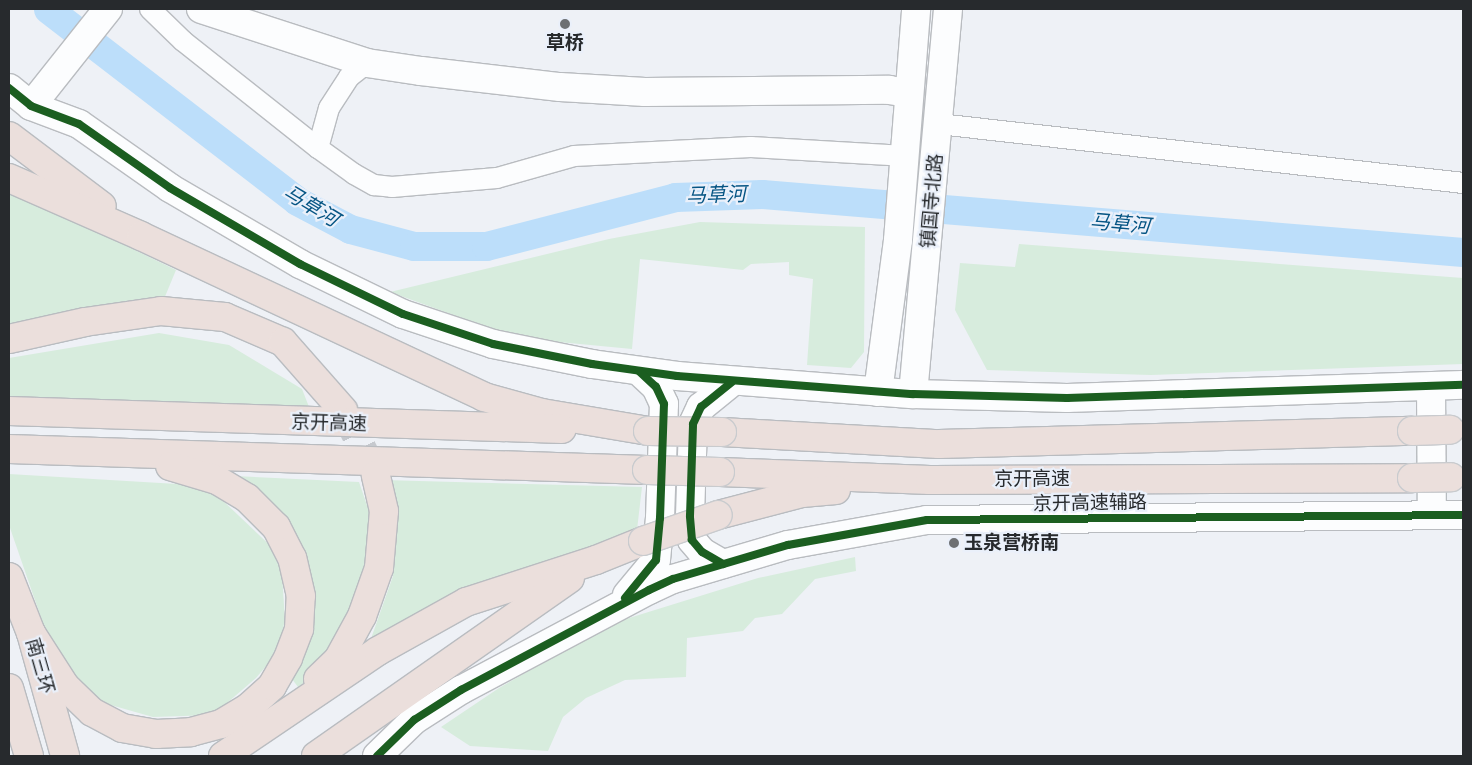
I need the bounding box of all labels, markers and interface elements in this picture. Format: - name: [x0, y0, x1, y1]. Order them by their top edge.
- marker: 草桥: [559, 18, 571, 30]
- place label: 草桥: [546, 32, 584, 54]
- street label: 镇国寺北路: [917, 153, 947, 249]
- water label: 马草河: [279, 180, 343, 232]
- water label: 马草河: [686, 182, 746, 208]
- water label: 马草河: [1089, 209, 1151, 239]
- street label: 京开高速: [291, 410, 367, 436]
- street label: 京开高速: [994, 468, 1070, 490]
- street label: 京开高速辅路: [1033, 491, 1147, 515]
- place label: 玉泉营桥南: [964, 532, 1059, 554]
- marker: 玉泉营桥南: [948, 537, 960, 549]
- street label: 南三环: [21, 635, 59, 697]

